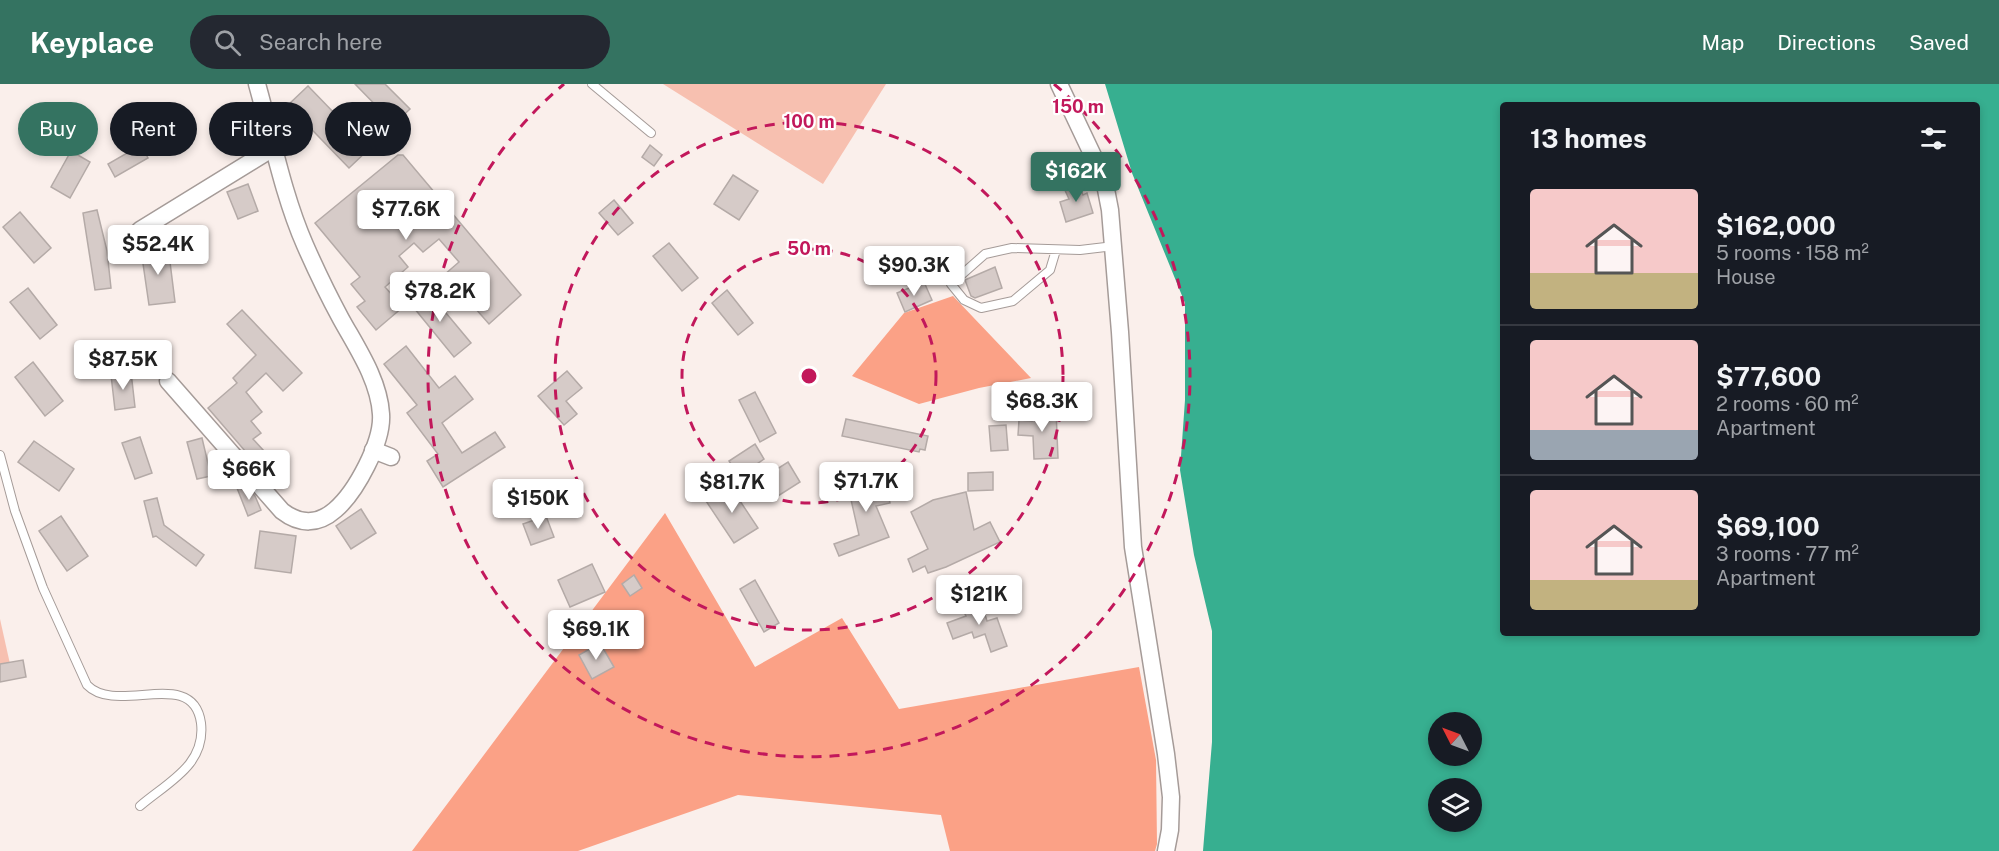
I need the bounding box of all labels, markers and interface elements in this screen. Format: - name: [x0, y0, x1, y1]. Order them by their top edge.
- search box: [190, 15, 610, 69]
- text: Keyplace: [30, 26, 154, 59]
- icon: search: [211, 26, 244, 59]
- text: Search here: [259, 29, 383, 55]
- text: Map: [1702, 30, 1744, 55]
- text: Directions: [1777, 30, 1876, 55]
- text: Saved: [1909, 30, 1969, 55]
- text: 150 m: [1052, 96, 1104, 117]
- chip: Buy: [18, 102, 98, 156]
- chip: Rent: [110, 102, 197, 156]
- chip: Filters: [209, 102, 313, 156]
- chip: New: [325, 102, 411, 156]
- text: 100 m: [783, 111, 835, 132]
- icon: filters: [1917, 122, 1950, 155]
- text: 13 homes: [1530, 123, 1647, 154]
- pin: $162K: [1034, 152, 1118, 203]
- text: $162K: [1045, 159, 1107, 183]
- pin: $77.6K: [357, 190, 455, 241]
- text: $77.6K: [371, 197, 441, 221]
- text: $162,000: [1716, 210, 1836, 241]
- icon: home: [1578, 213, 1650, 285]
- pin: $52.4K: [109, 225, 207, 276]
- text: $52.4K: [122, 232, 194, 256]
- text: 50 m: [787, 238, 831, 259]
- text: 5 rooms · 158 m²: [1716, 241, 1869, 265]
- pin: $90.3K: [865, 246, 963, 297]
- text: $90.3K: [878, 253, 950, 277]
- text: House: [1716, 265, 1776, 289]
- pin: $78.2K: [391, 272, 489, 323]
- text: $78.2K: [404, 279, 476, 303]
- pin: $87.5K: [74, 340, 172, 391]
- text: $87.5K: [88, 347, 158, 371]
- text: $77,600: [1716, 361, 1821, 392]
- icon: home: [1578, 364, 1650, 436]
- centre of rings: [799, 366, 819, 386]
- pin: $68.3K: [993, 382, 1091, 433]
- text: $68.3K: [1005, 389, 1079, 413]
- text: 2 rooms · 60 m²: [1716, 392, 1859, 416]
- text: Apartment: [1716, 416, 1816, 440]
- pin: $66K: [213, 450, 285, 501]
- text: $66K: [222, 457, 276, 481]
- pin: $71.7K: [817, 462, 915, 513]
- pin: $81.7K: [683, 463, 781, 514]
- text: $71.7K: [833, 469, 899, 493]
- text: $81.7K: [699, 470, 765, 494]
- pin: $150K: [496, 479, 580, 530]
- text: $150K: [507, 486, 569, 510]
- text: $69,100: [1716, 511, 1820, 542]
- icon: home: [1578, 514, 1650, 586]
- text: 3 rooms · 77 m²: [1716, 542, 1859, 566]
- text: Apartment: [1716, 566, 1816, 590]
- pin: $121K: [937, 575, 1021, 626]
- text: $121K: [950, 582, 1008, 606]
- pin: $69.1K: [547, 610, 645, 661]
- text: $69.1K: [562, 617, 630, 641]
- north arrow: [1428, 712, 1482, 766]
- map controls: [1428, 712, 1482, 832]
- button: layers: [1428, 778, 1482, 832]

